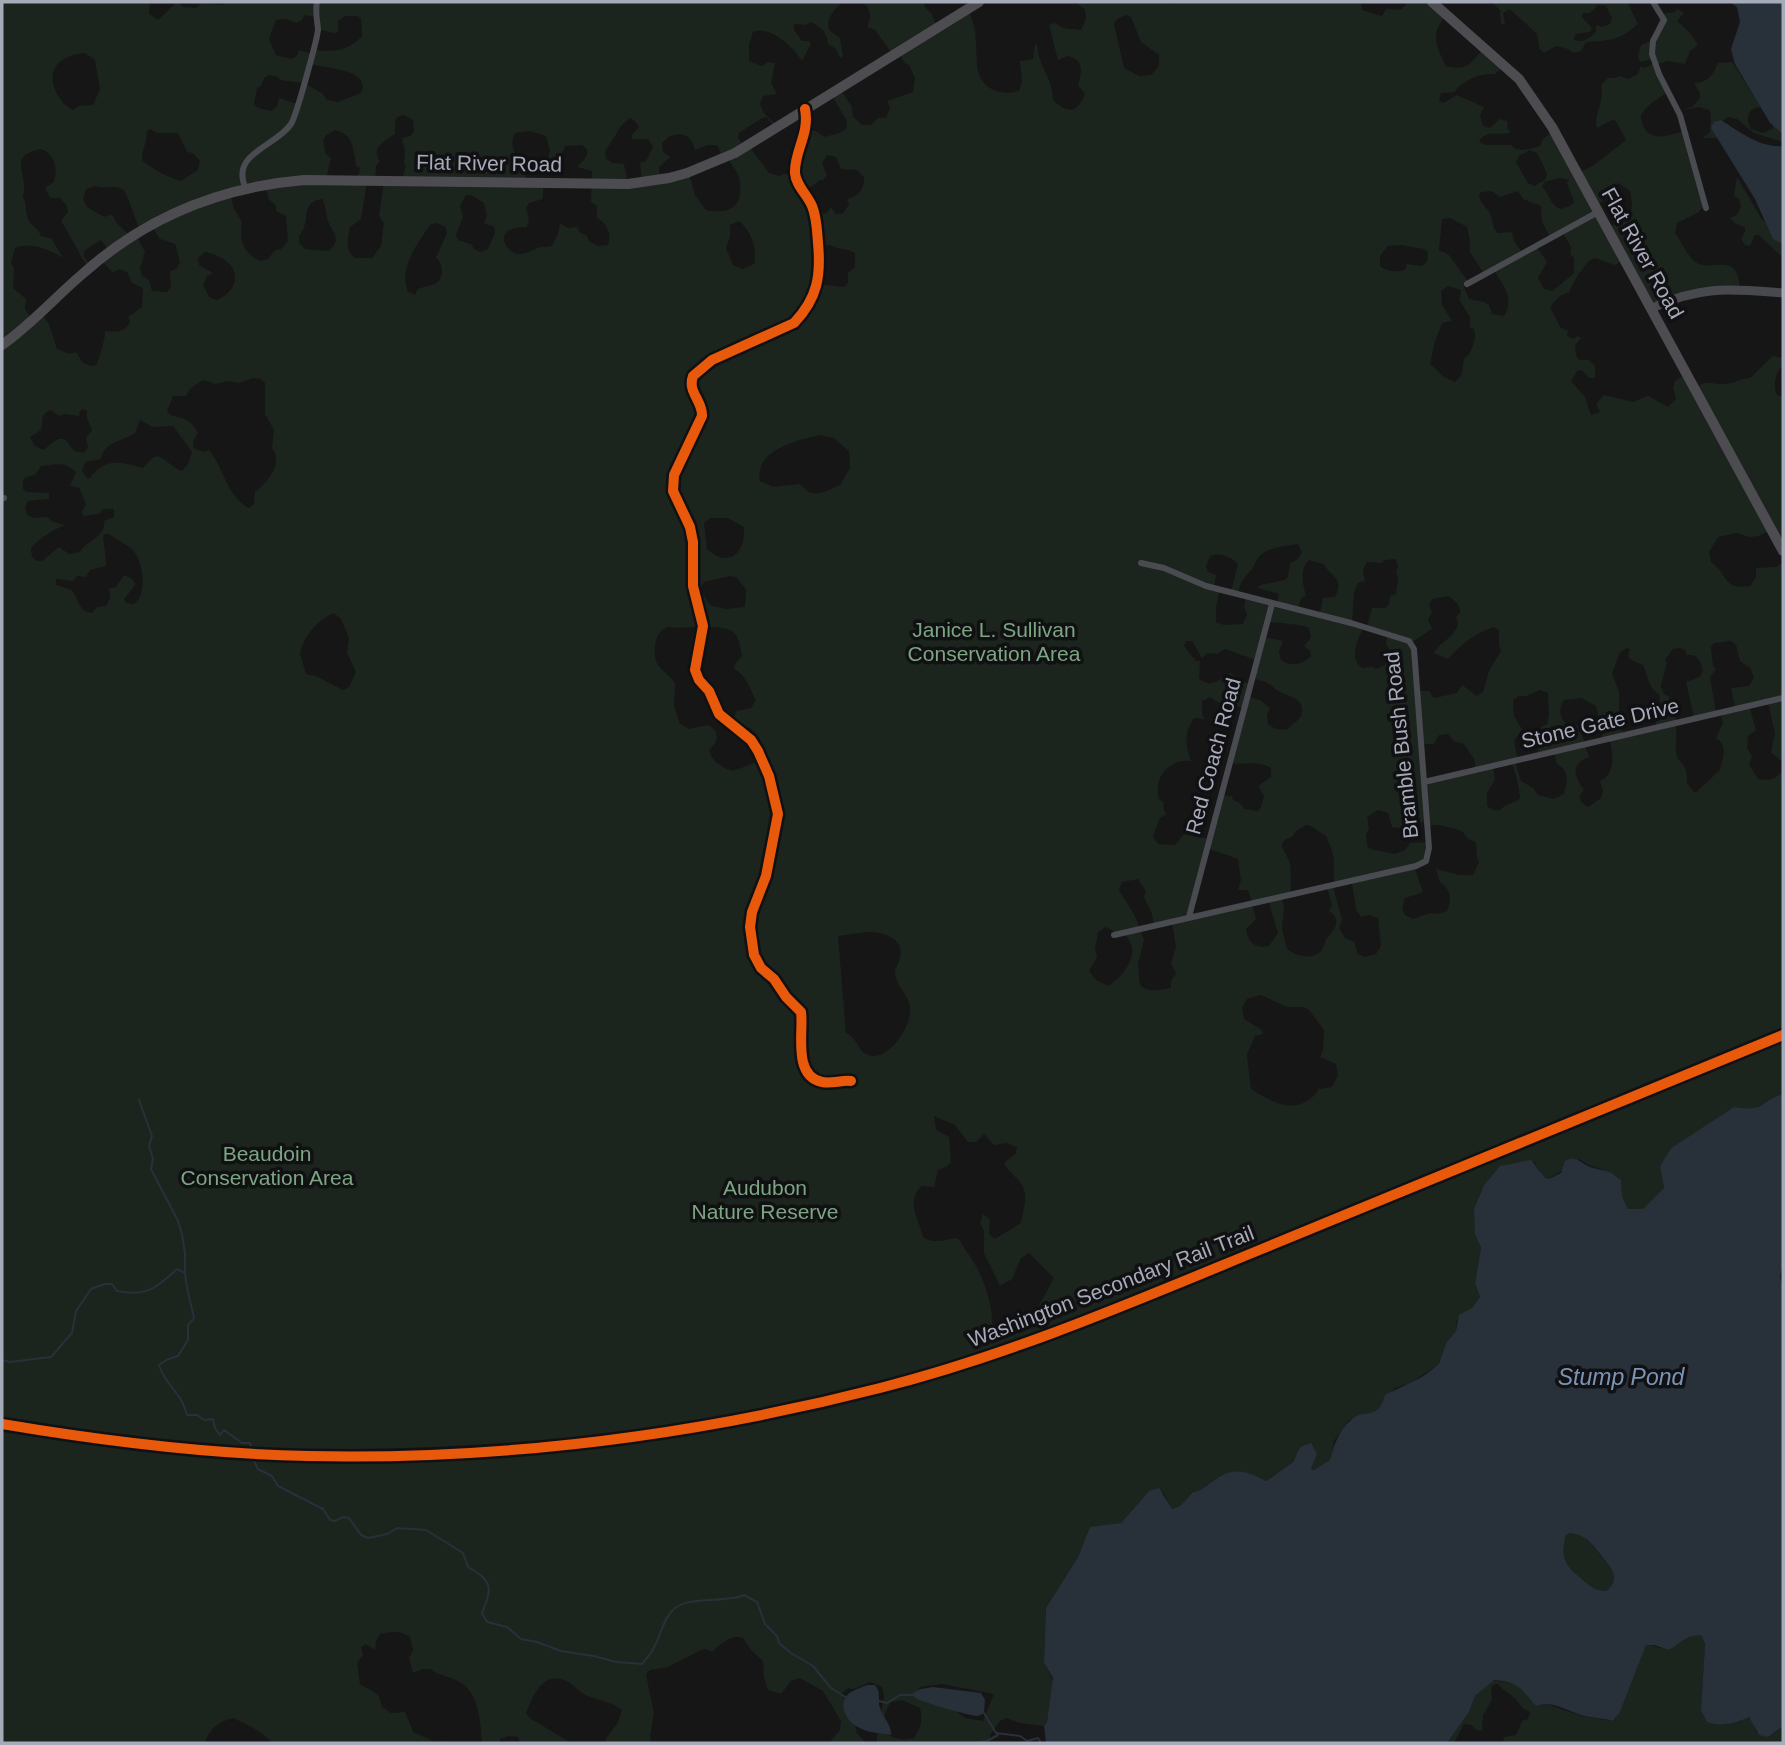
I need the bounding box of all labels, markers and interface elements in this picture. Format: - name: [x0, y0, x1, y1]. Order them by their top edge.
- street label: Flat River Road: [416, 150, 562, 176]
- street label: Flat River Road: [1598, 184, 1688, 322]
- park label: Janice L. Sullivan Conservation Area: [908, 618, 1081, 665]
- street label: Bramble Bush Road: [1380, 650, 1422, 840]
- street label: Red Coach Road: [1181, 675, 1245, 837]
- street label: Stone Gate Drive: [1519, 694, 1681, 752]
- park label: Beaudoin Conservation Area: [181, 1142, 354, 1189]
- park label: Audubon Nature Reserve: [691, 1176, 839, 1223]
- street label: Washington Secondary Rail Trail: [965, 1221, 1257, 1351]
- water label: Stump Pond: [1558, 1364, 1685, 1390]

